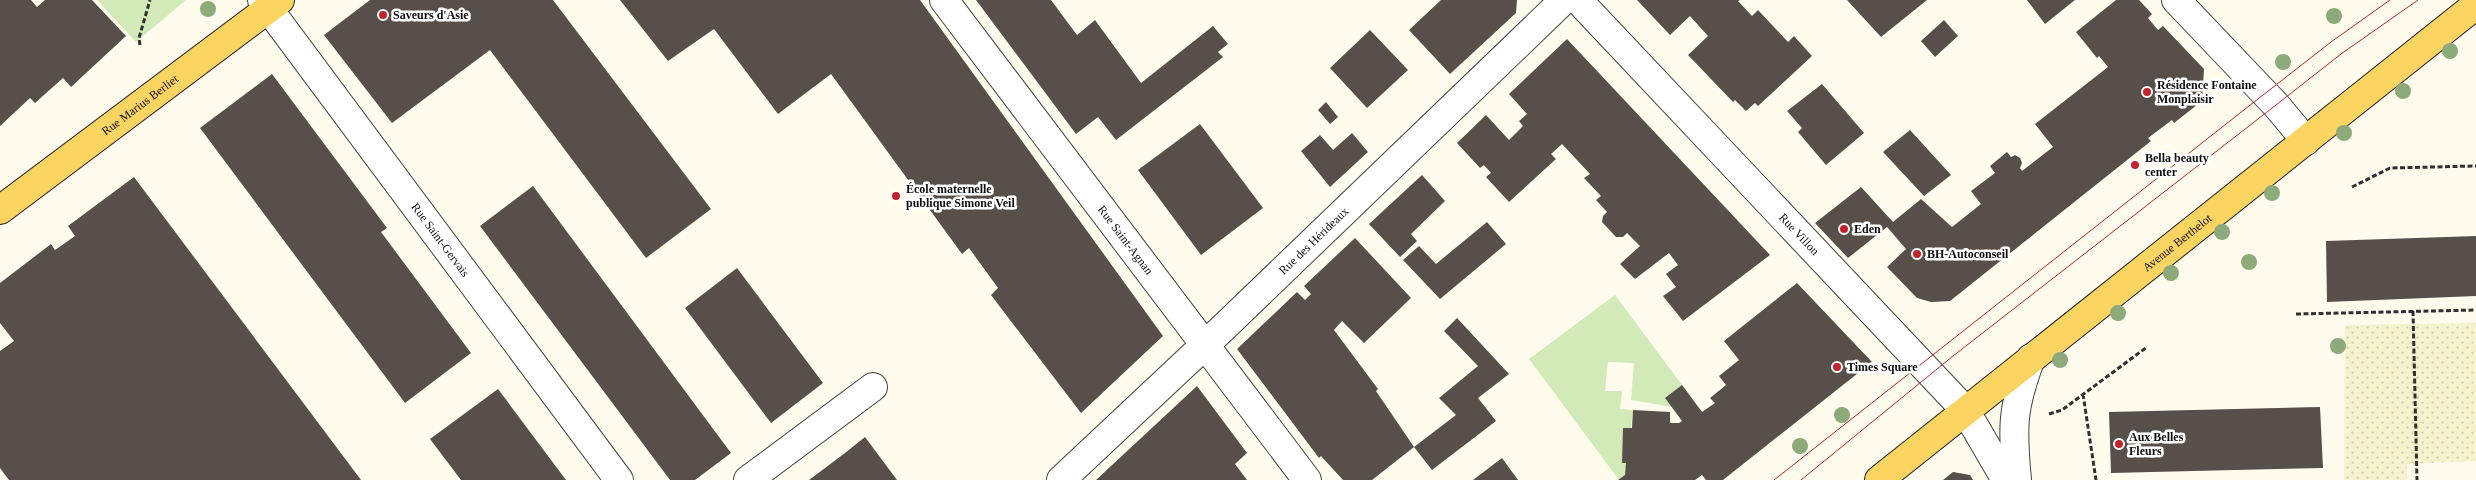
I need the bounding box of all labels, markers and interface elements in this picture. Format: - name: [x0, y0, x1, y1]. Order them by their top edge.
- place label: Saveurs d'Asie: [393, 8, 469, 22]
- marker: Saveurs d'Asie: [377, 9, 389, 21]
- street label: Rue Marius Berliet: [99, 71, 182, 138]
- place label: Résidence Fontaine Monplaisir: [2157, 78, 2257, 106]
- marker: Résidence Fontaine Monplaisir: [2141, 86, 2153, 98]
- place label: Bella beauty center: [2145, 151, 2209, 179]
- marker: Bella beauty center: [2129, 159, 2141, 171]
- place label: École maternelle publique Simone Veil: [906, 182, 1015, 210]
- marker: École maternelle publique Simone Veil: [890, 190, 902, 202]
- street label: Rue Saint-Gervais: [408, 200, 473, 280]
- street label: Rue Saint-Agnan: [1095, 203, 1156, 277]
- street label: Rue des Hérideaux: [1276, 204, 1351, 277]
- street label: Rue Villon: [1776, 210, 1822, 258]
- street label: Avenue Berthelot: [2140, 211, 2215, 274]
- place label: Eden: [1854, 222, 1881, 236]
- marker: Eden: [1838, 223, 1850, 235]
- place label: BH-Autoconseil: [1927, 247, 2009, 261]
- marker: BH-Autoconseil: [1911, 248, 1923, 260]
- place label: Times Square: [1847, 360, 1918, 374]
- marker: Times Square: [1831, 361, 1843, 373]
- place label: Aux Belles Fleurs: [2129, 430, 2184, 458]
- marker: Aux Belles Fleurs: [2113, 438, 2125, 450]

